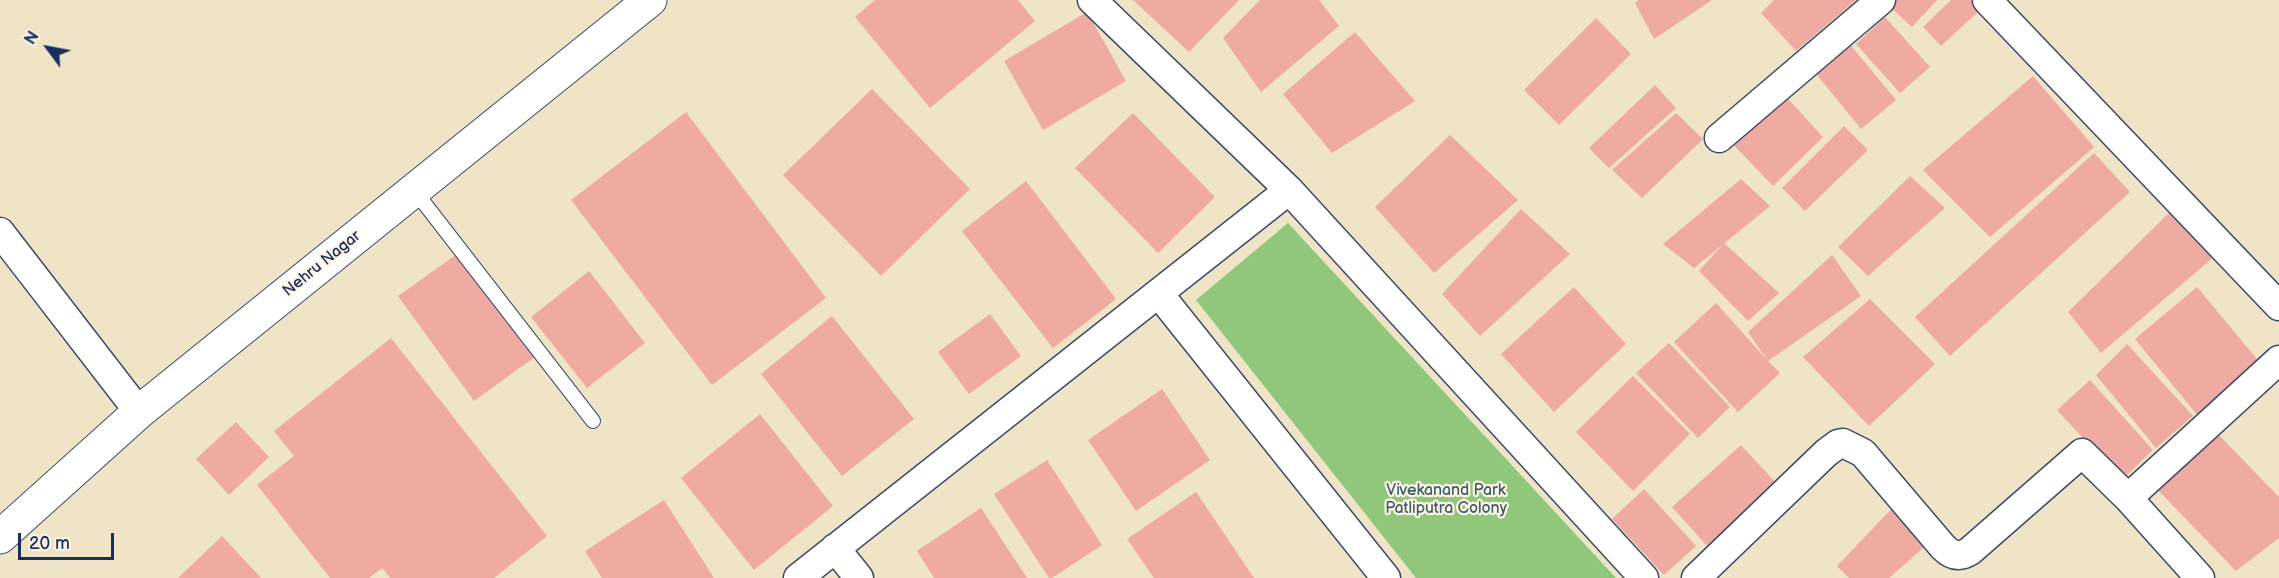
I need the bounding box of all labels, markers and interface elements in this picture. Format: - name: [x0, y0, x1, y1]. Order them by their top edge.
- north arrow: [18, 18, 78, 78]
- text: N: [21, 28, 44, 48]
- street label: Nehru Nagar: [279, 227, 365, 301]
- park label: Vivekanand Park Patliputra Colony: [1385, 481, 1507, 519]
- scale bar: [21, 521, 117, 559]
- text: 20 m: [29, 533, 70, 554]

